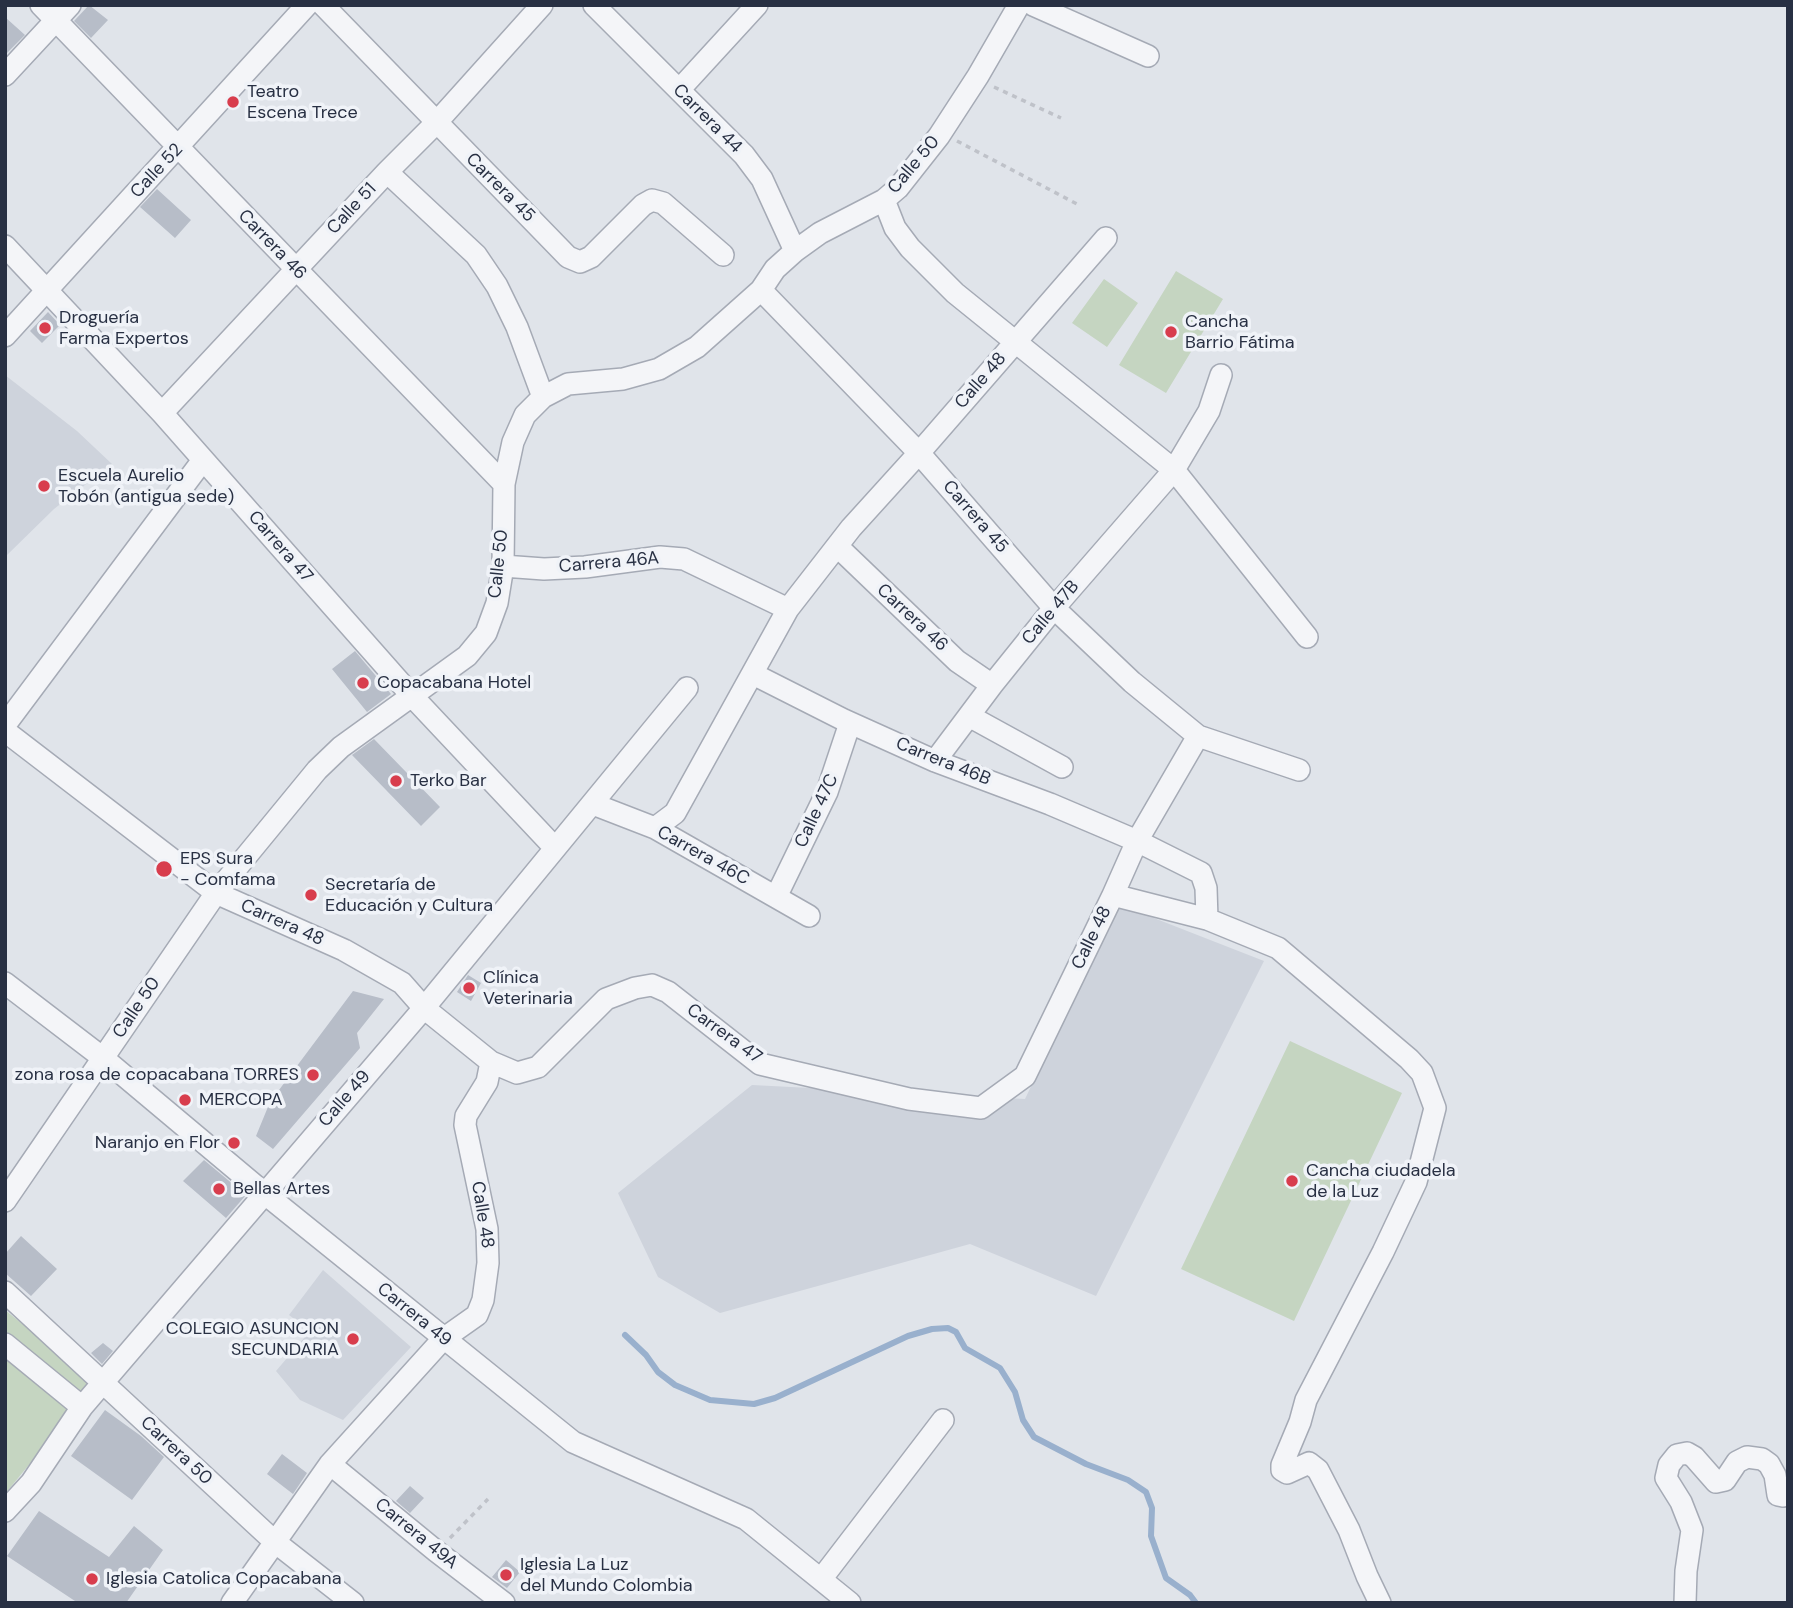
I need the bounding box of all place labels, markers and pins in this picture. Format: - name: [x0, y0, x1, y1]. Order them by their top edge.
- place label: Teatro Escena Trece: [247, 81, 358, 124]
- marker: Teatro Escena Trece: [225, 94, 241, 110]
- place label: Droguería Farma Expertos: [59, 307, 189, 350]
- place label: Cancha Barrio Fátima: [1185, 311, 1295, 354]
- marker: Droguería Farma Expertos: [37, 320, 53, 336]
- marker: Cancha Barrio Fátima: [1163, 324, 1179, 340]
- place label: Escuela Aurelio Tobón (antigua sede): [58, 465, 234, 508]
- marker: Escuela Aurelio Tobón (antigua sede): [36, 478, 52, 494]
- place label: Copacabana Hotel: [377, 672, 531, 694]
- marker: Copacabana Hotel: [355, 675, 371, 691]
- place label: Terko Bar: [410, 770, 487, 792]
- marker: Terko Bar: [388, 773, 404, 789]
- place label: EPS Sura - Comfama: [180, 848, 276, 890]
- marker: EPS Sura - Comfama: [154, 859, 174, 879]
- place label: Secretaría de Educación y Cultura: [325, 874, 493, 917]
- marker: Secretaría de Educación y Cultura: [303, 887, 319, 903]
- place label: Clínica Veterinaria: [483, 967, 573, 1010]
- marker: Clínica Veterinaria: [461, 980, 477, 996]
- place label: zona rosa de copacabana TORRES: [15, 1064, 299, 1086]
- marker: zona rosa de copacabana TORRES: [305, 1067, 321, 1083]
- place label: MERCOPA: [199, 1089, 283, 1111]
- marker: MERCOPA: [177, 1092, 193, 1108]
- place label: Naranjo en Flor: [95, 1132, 220, 1154]
- marker: Naranjo en Flor: [226, 1135, 242, 1151]
- place label: Cancha ciudadela de la Luz: [1306, 1160, 1456, 1202]
- marker: Cancha ciudadela de la Luz: [1284, 1173, 1300, 1189]
- place label: Bellas Artes: [233, 1178, 330, 1200]
- marker: Bellas Artes: [211, 1181, 227, 1197]
- place label: COLEGIO ASUNCION SECUNDARIA: [166, 1318, 339, 1360]
- marker: COLEGIO ASUNCION SECUNDARIA: [345, 1331, 361, 1347]
- place label: Iglesia La Luz del Mundo Colombia: [520, 1554, 693, 1596]
- marker: Iglesia La Luz del Mundo Colombia: [498, 1567, 514, 1583]
- place label: Iglesia Catolica Copacabana: [106, 1568, 341, 1590]
- marker: Iglesia Catolica Copacabana: [84, 1571, 100, 1587]

